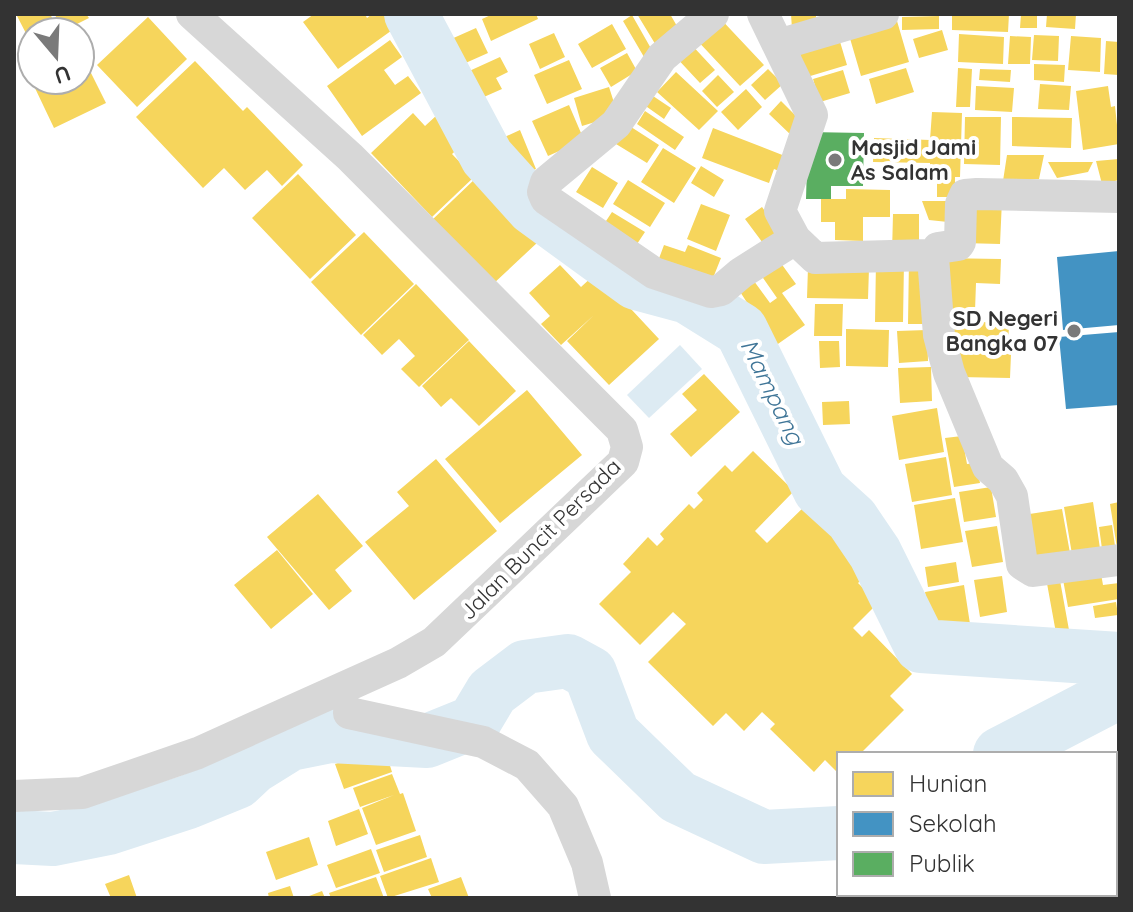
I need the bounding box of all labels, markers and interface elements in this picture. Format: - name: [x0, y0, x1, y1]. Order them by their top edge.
- north arrow: [16, 16, 96, 96]
- text: U: [51, 59, 74, 91]
- place label: Masjid Jami As Salam: [851, 133, 976, 186]
- marker: Masjid Jami As Salam: [826, 151, 844, 169]
- place label: SD Negeri Bangka 07: [946, 304, 1058, 357]
- marker: SD Negeri Bangka 07: [1065, 322, 1083, 340]
- water label: Mampang: [734, 334, 812, 451]
- street label: Jalan Buncit Persada: [454, 453, 626, 625]
- legend: [837, 752, 1117, 896]
- text: Hunian: [909, 768, 987, 798]
- text: Sekolah: [909, 808, 997, 838]
- text: Publik: [909, 848, 975, 878]

